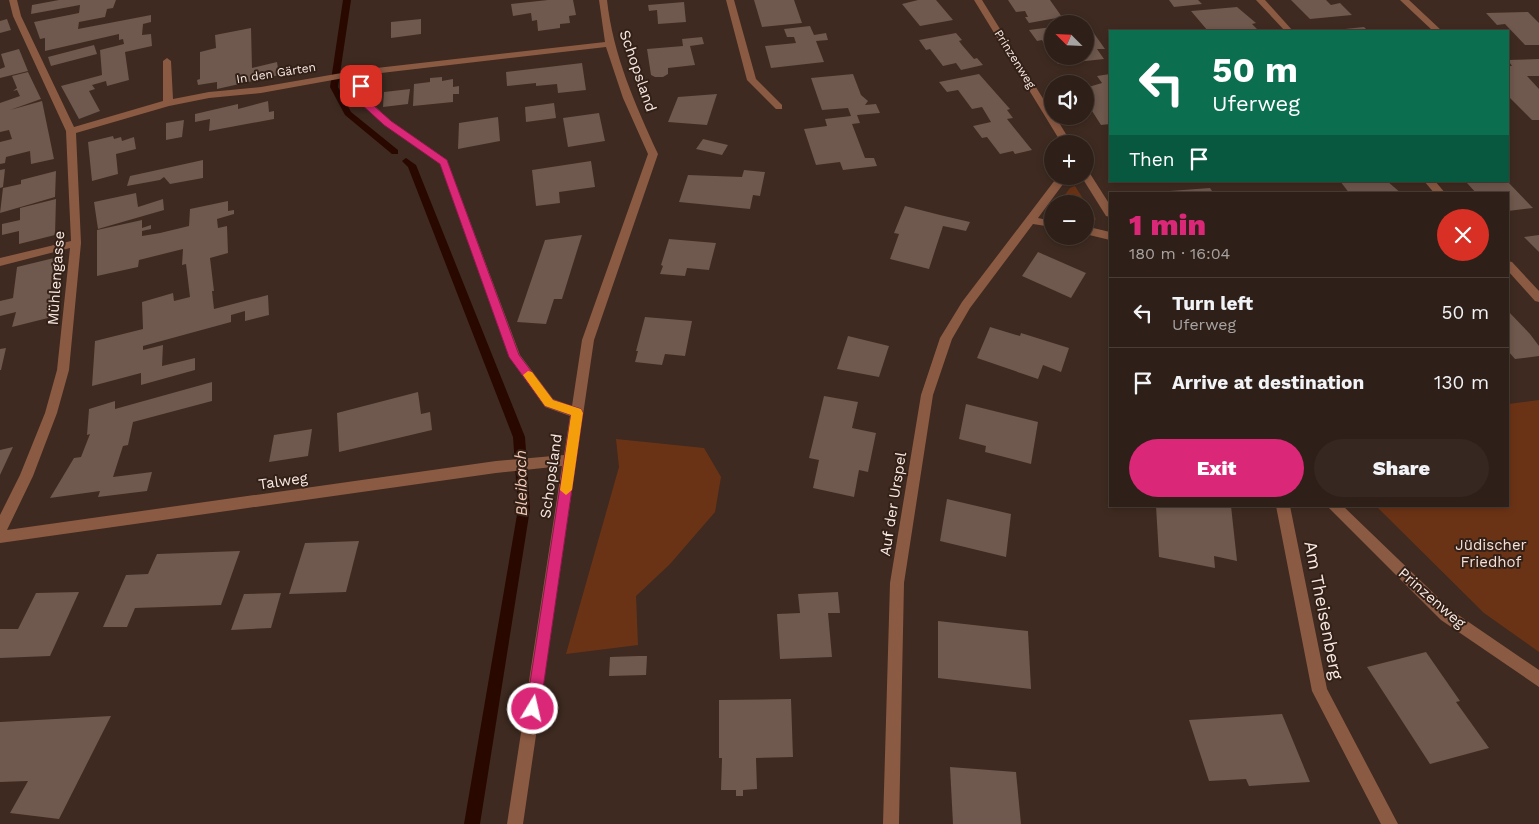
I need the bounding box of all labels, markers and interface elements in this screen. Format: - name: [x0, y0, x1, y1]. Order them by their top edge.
- north arrow: [1044, 15, 1094, 65]
- map controls: [1044, 15, 1094, 245]
- street label: Prinzenweg: [991, 27, 1039, 91]
- street label: Schopsland: [616, 28, 660, 114]
- text: 50 m: [1212, 49, 1298, 91]
- icon: left: [1129, 50, 1194, 115]
- street label: In den Gärten: [235, 60, 317, 86]
- pin: [340, 65, 382, 107]
- icon: arrive: [347, 72, 375, 100]
- button: sound: [1044, 75, 1094, 125]
- text: Uferweg: [1212, 91, 1300, 116]
- button: +: [1044, 135, 1094, 185]
- icon: arrive: [1185, 145, 1213, 173]
- text: Then: [1129, 148, 1175, 171]
- button: −: [1044, 195, 1094, 245]
- text: 1 min: [1129, 207, 1206, 242]
- button: close: [1437, 209, 1489, 261]
- street label: Mühlengasse: [44, 230, 68, 326]
- text: 180 m · 16:04: [1129, 244, 1230, 263]
- text: Turn left: [1172, 292, 1253, 315]
- icon: left: [1129, 299, 1157, 327]
- text: 50 m: [1442, 301, 1489, 324]
- text: Uferweg: [1172, 315, 1236, 334]
- icon: arrive: [1129, 369, 1157, 397]
- text: Arrive at destination: [1172, 371, 1364, 394]
- text: 130 m: [1434, 371, 1489, 394]
- street label: Schopsland: [536, 432, 566, 520]
- button: Exit: [1129, 439, 1304, 497]
- button: Share: [1314, 439, 1489, 497]
- water label: Bleibach: [511, 450, 531, 516]
- street label: Auf der Urspel: [876, 450, 910, 557]
- street label: Talweg: [257, 469, 309, 493]
- park label: Jüdischer Friedhof: [1455, 536, 1527, 571]
- street label: Am Theisenberg: [1300, 539, 1348, 681]
- street label: Prinzenweg: [1395, 564, 1469, 632]
- position arrow: [506, 682, 558, 734]

